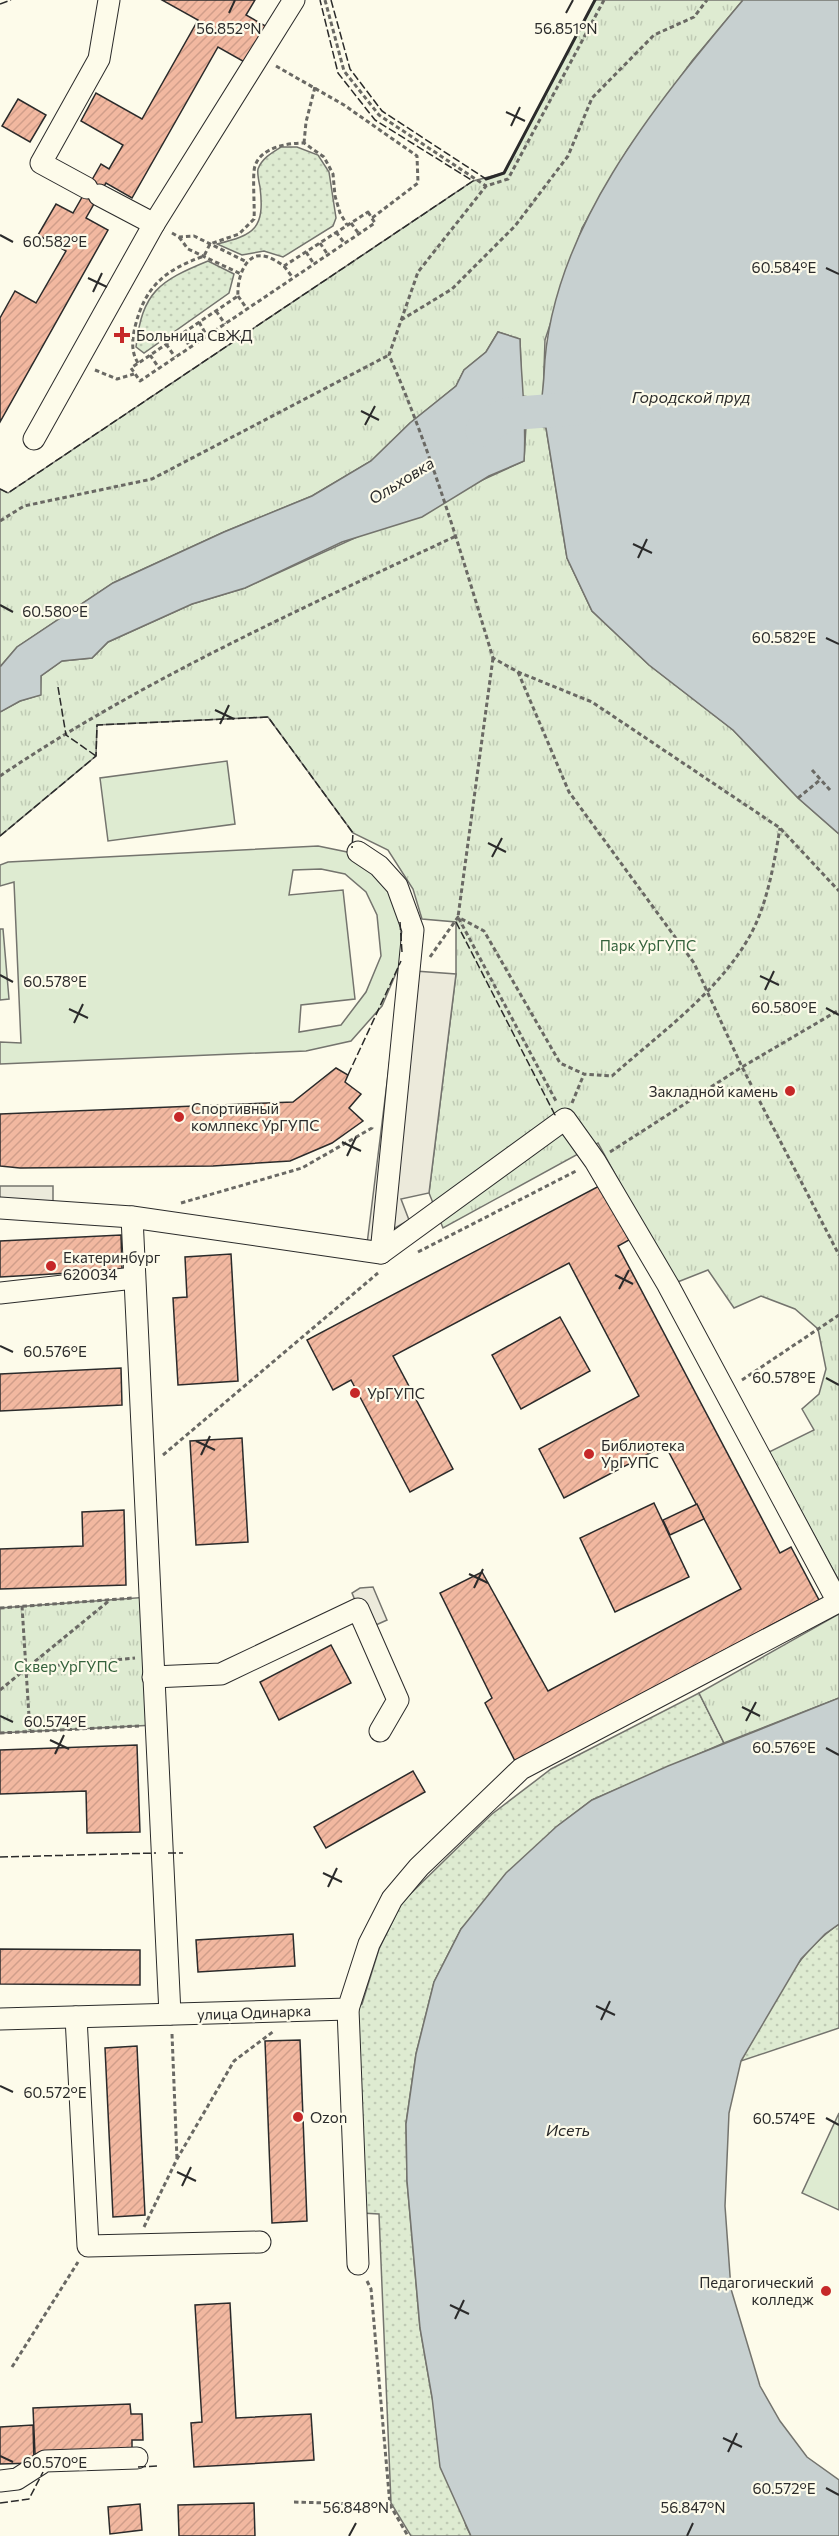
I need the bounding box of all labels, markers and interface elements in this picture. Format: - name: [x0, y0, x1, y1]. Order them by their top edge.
- text: 56.852°N: [196, 19, 262, 37]
- text: 56.851°N: [534, 19, 598, 37]
- text: 60.582°E: [23, 232, 87, 250]
- text: 60.584°E: [752, 258, 817, 276]
- marker: Больница СвЖД: [113, 326, 131, 344]
- place label: Больница СвЖД: [136, 326, 253, 344]
- water label: Городской пруд: [632, 387, 750, 406]
- water label: Ольховка: [365, 453, 437, 507]
- text: 60.580°E: [22, 602, 88, 620]
- text: 60.582°E: [752, 628, 816, 646]
- park label: Парк УрГУПС: [600, 936, 696, 954]
- text: 60.578°E: [23, 972, 87, 990]
- text: 60.580°E: [751, 998, 817, 1016]
- place label: Закладной камень: [649, 1082, 778, 1100]
- marker: Закладной камень: [783, 1084, 797, 1098]
- place label: Спортивный комлпекс УрГУПС: [191, 1099, 319, 1134]
- marker: Спортивный комлпекс УрГУПС: [172, 1110, 186, 1124]
- place label: Екатеринбург 620034: [63, 1248, 161, 1283]
- marker: Екатеринбург 620034: [44, 1259, 58, 1273]
- text: 60.576°E: [23, 1342, 87, 1360]
- text: 60.578°E: [752, 1368, 816, 1386]
- place label: УрГУПС: [367, 1384, 425, 1402]
- marker: УрГУПС: [348, 1386, 362, 1400]
- place label: Библиотека УрГУПС: [601, 1436, 685, 1471]
- marker: Библиотека УрГУПС: [582, 1447, 596, 1461]
- park label: Сквер УрГУПС: [14, 1657, 118, 1675]
- text: 60.574°E: [24, 1712, 86, 1730]
- text: 60.576°E: [752, 1738, 816, 1756]
- street label: улица Одинарка: [197, 2001, 311, 2023]
- text: 60.572°E: [23, 2083, 87, 2101]
- place label: Ozon: [310, 2108, 347, 2126]
- text: 60.574°E: [753, 2109, 815, 2127]
- marker: Ozon: [291, 2110, 305, 2124]
- water label: Исеть: [546, 2120, 590, 2139]
- place label: Педагогический колледж: [699, 2273, 814, 2308]
- marker: Педагогический колледж: [819, 2284, 833, 2298]
- text: 60.570°E: [23, 2453, 87, 2471]
- text: 60.572°E: [752, 2479, 816, 2497]
- text: 56.848°N: [323, 2498, 389, 2516]
- text: 56.847°N: [661, 2498, 725, 2516]

